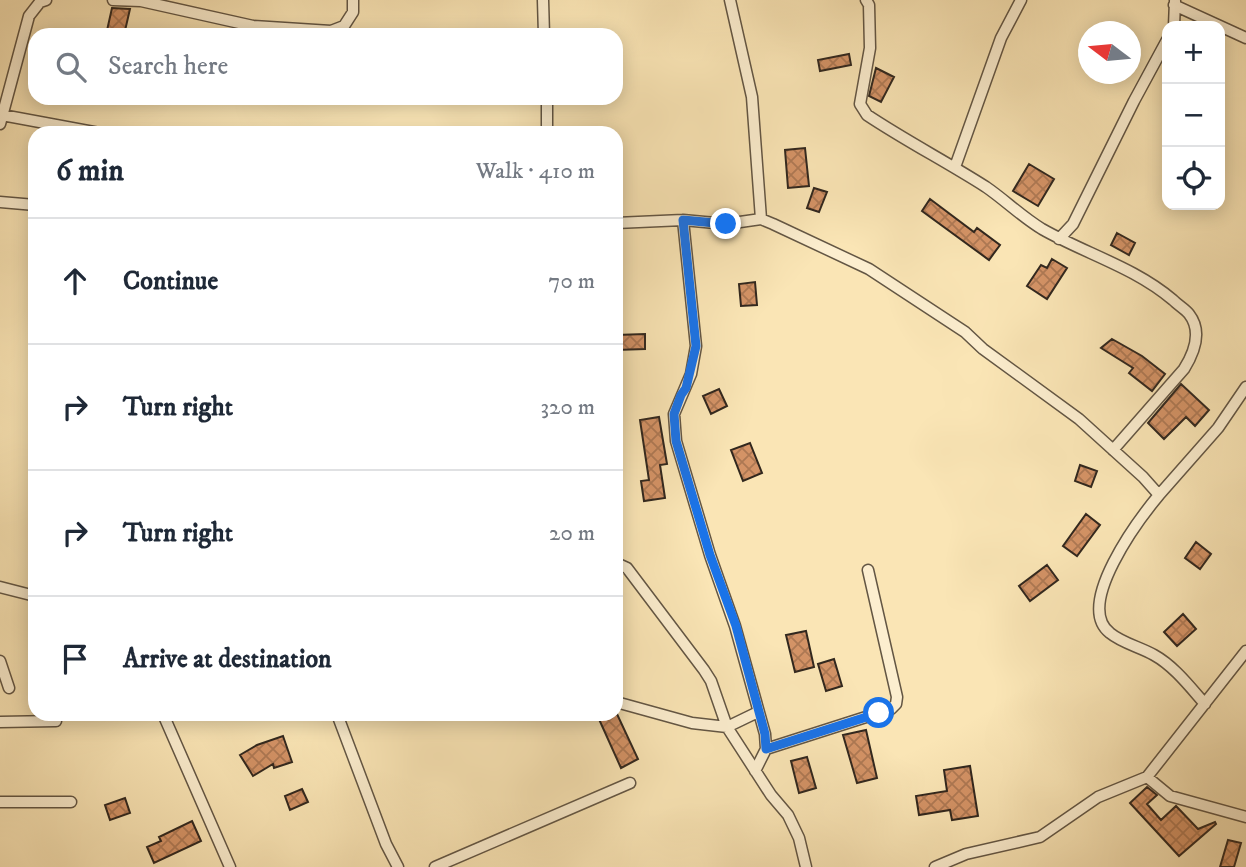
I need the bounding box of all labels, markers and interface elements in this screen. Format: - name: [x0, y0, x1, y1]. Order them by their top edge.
- north arrow: [1078, 21, 1141, 84]
- map controls: [1162, 21, 1225, 210]
- button: +: [1162, 21, 1225, 84]
- search box: [28, 28, 623, 105]
- icon: search: [52, 48, 90, 86]
- text: Search here: [108, 50, 228, 83]
- button: −: [1162, 84, 1225, 147]
- button: locate: [1162, 147, 1225, 210]
- text: 6 min: [56, 153, 124, 190]
- text: Walk · 410 m: [476, 157, 595, 186]
- route end: [710, 208, 741, 239]
- icon: ahead: [56, 262, 94, 300]
- text: Continue: [123, 265, 218, 298]
- text: 70 m: [548, 267, 595, 296]
- icon: right: [56, 388, 94, 426]
- text: Turn right: [123, 391, 233, 424]
- text: 320 m: [541, 393, 595, 422]
- icon: right: [56, 514, 94, 552]
- text: Turn right: [123, 517, 233, 550]
- text: 20 m: [549, 519, 595, 548]
- icon: arrive: [56, 640, 94, 678]
- text: Arrive at destination: [123, 643, 332, 676]
- route start: [863, 697, 894, 728]

